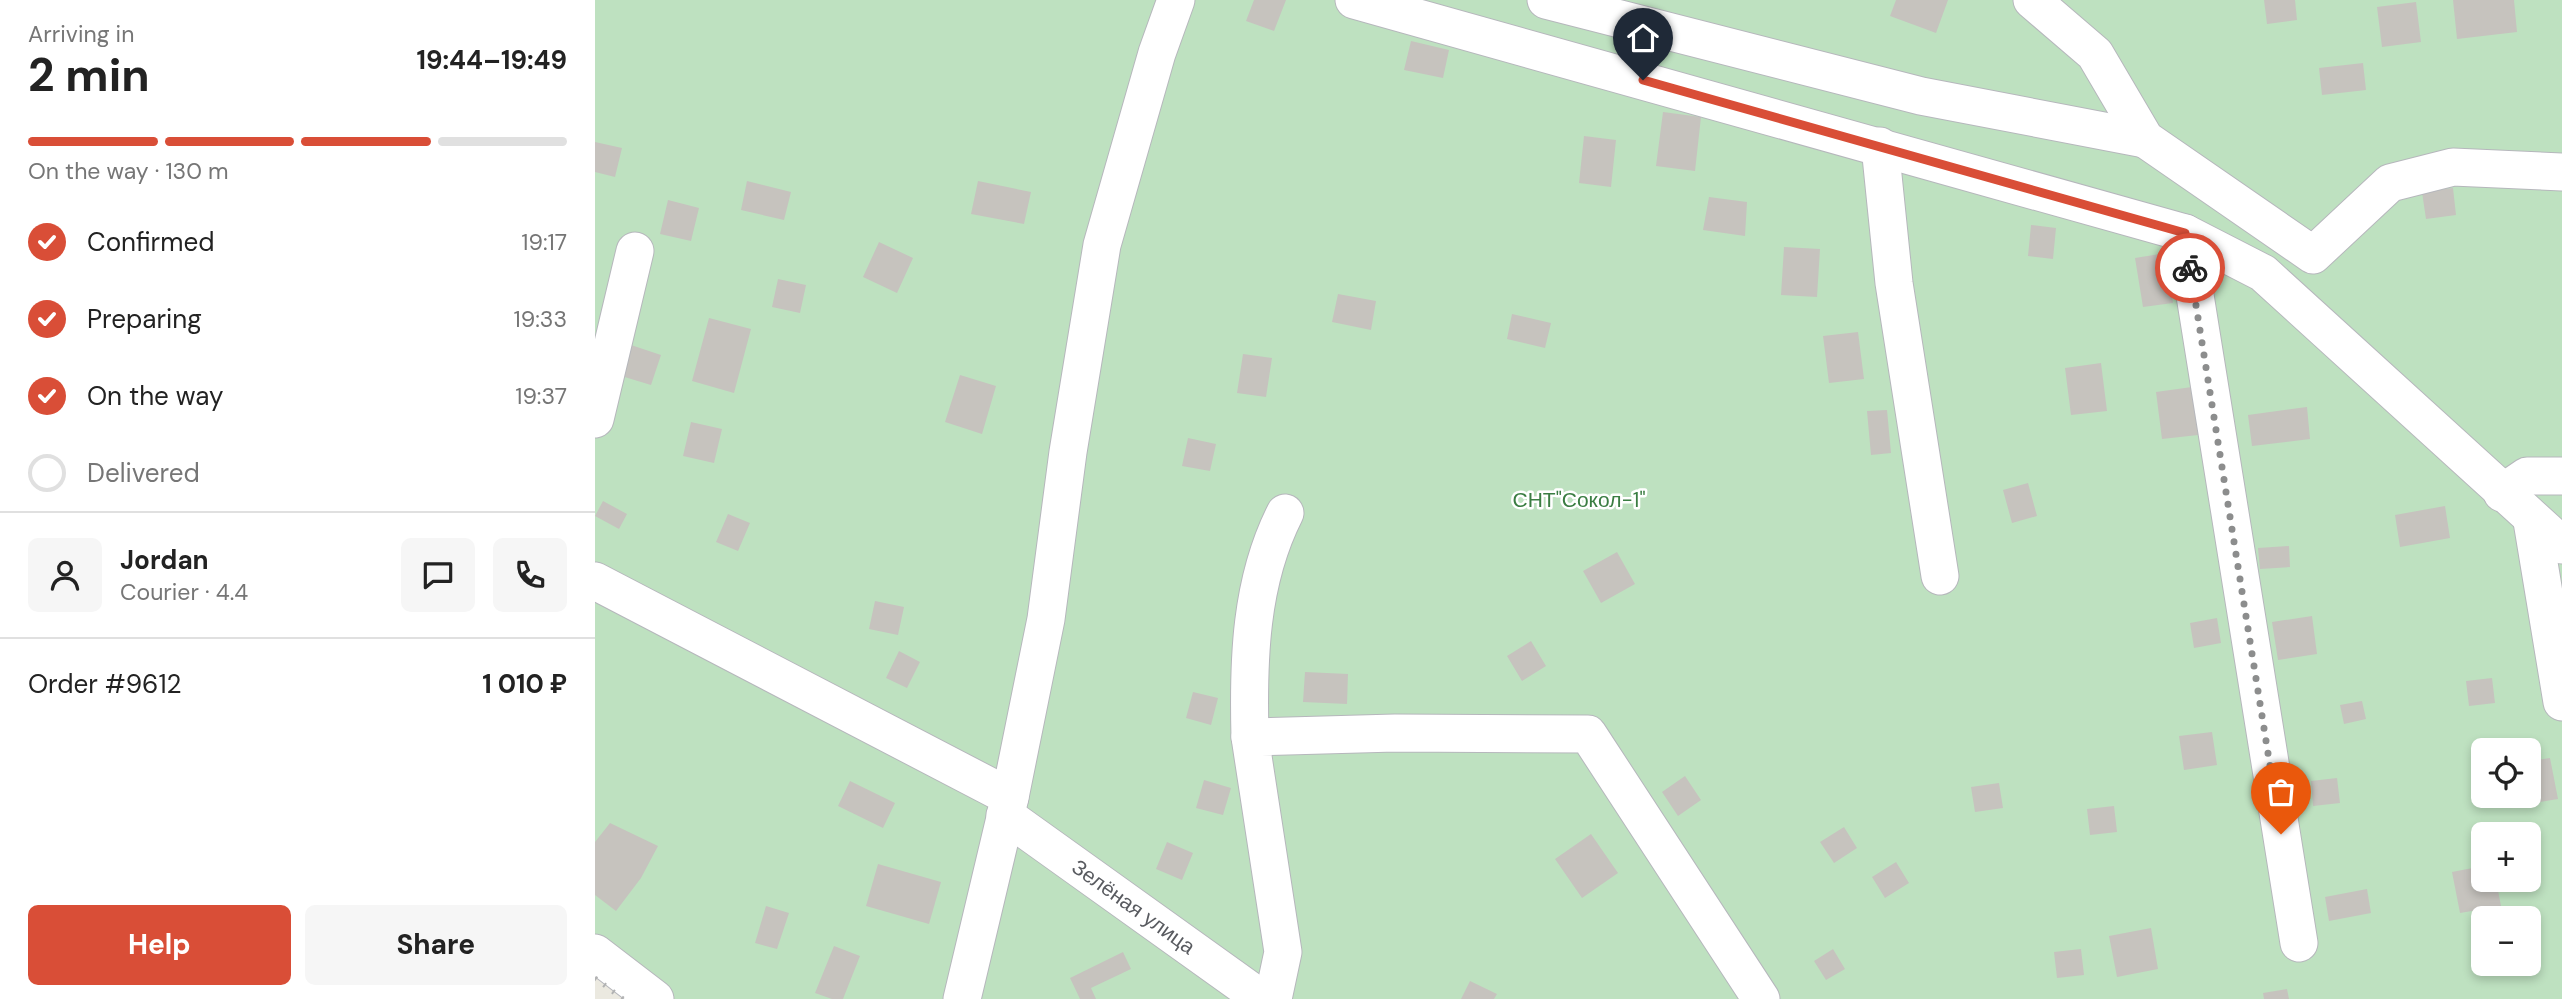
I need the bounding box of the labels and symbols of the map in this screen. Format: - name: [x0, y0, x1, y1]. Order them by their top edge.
- pin: [1613, 8, 1673, 80]
- courier: [2155, 233, 2225, 303]
- park label: СНТ"Сокол-1": [1512, 486, 1646, 514]
- pin: [2251, 762, 2311, 834]
- street label: Зелёная улица: [1066, 853, 1201, 961]

